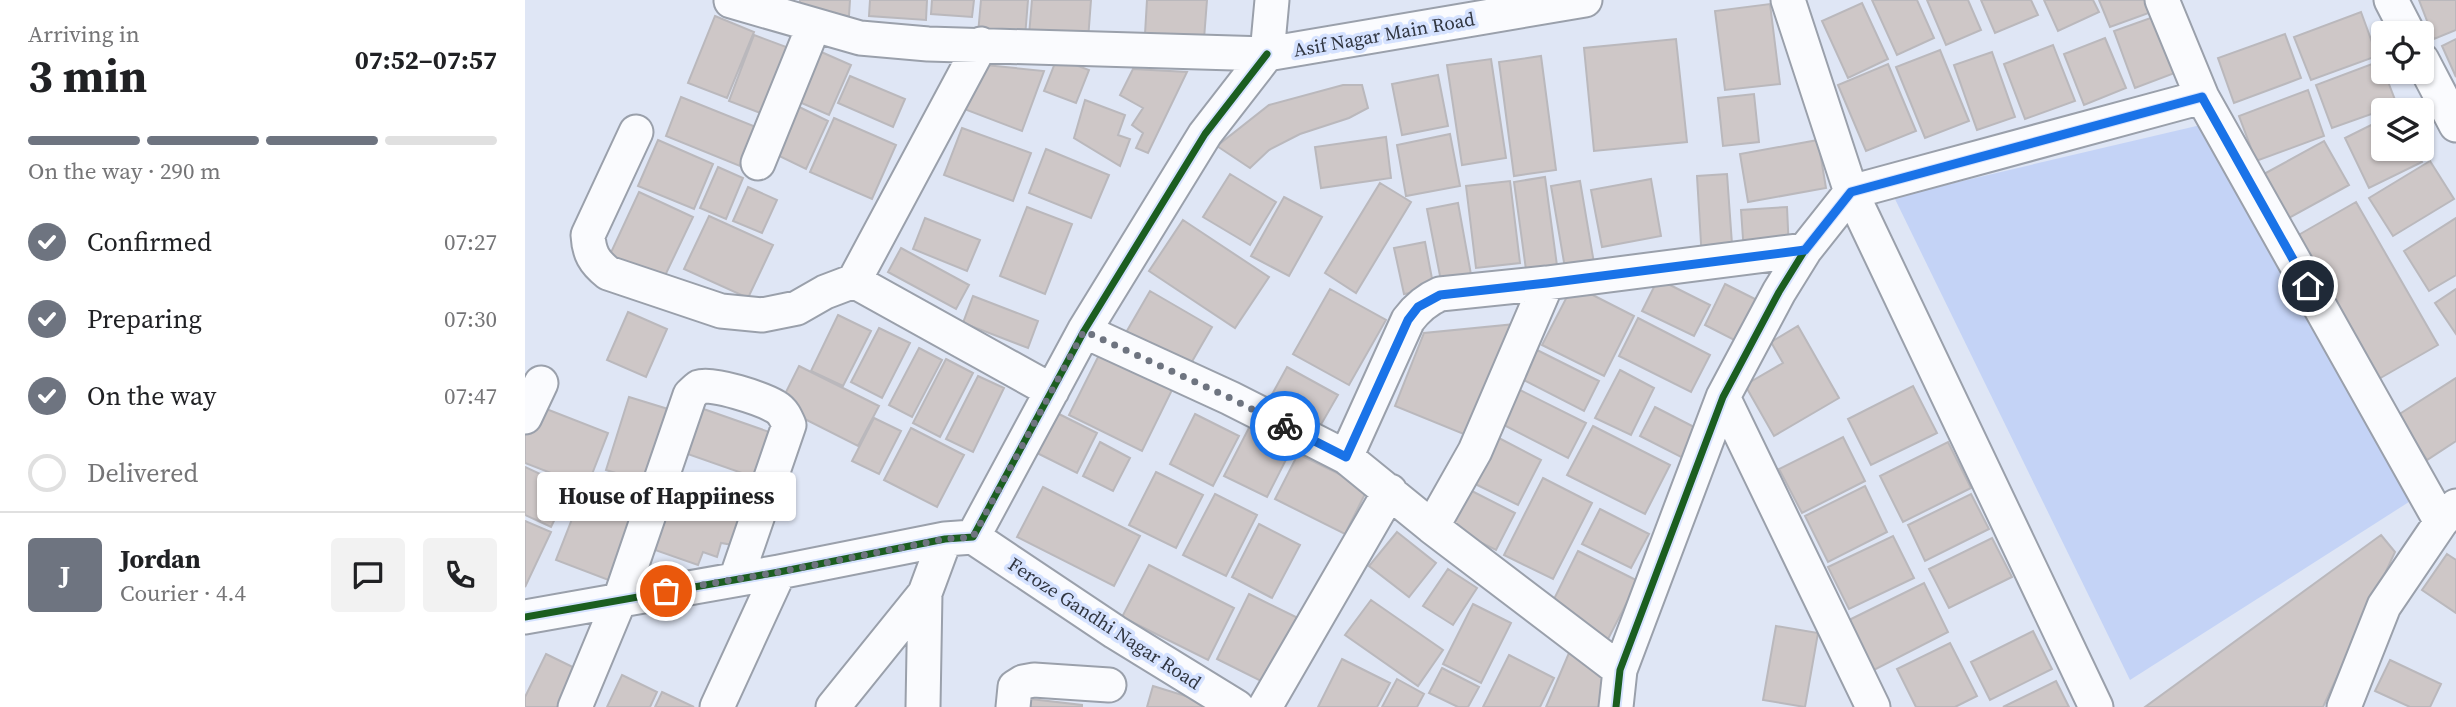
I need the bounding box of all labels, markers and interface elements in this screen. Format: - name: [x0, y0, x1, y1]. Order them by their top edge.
- street label: Asif Nagar Main Road: [1291, 5, 1477, 63]
- text: Arriving in: [28, 18, 140, 50]
- map controls: [2371, 21, 2434, 161]
- button: locate: [2371, 21, 2434, 84]
- text: 07:52–07:57: [355, 42, 497, 78]
- text: 3 min: [28, 44, 147, 107]
- button: layers: [2371, 98, 2434, 161]
- text: On the way · 290 m: [28, 155, 221, 187]
- icon: check: [28, 223, 66, 261]
- text: Confirmed: [87, 224, 212, 260]
- text: 07:27: [444, 226, 497, 258]
- pin: [2278, 256, 2338, 316]
- icon: home: [2289, 267, 2327, 305]
- icon: check: [28, 300, 66, 338]
- text: Preparing: [87, 301, 202, 337]
- text: 07:30: [444, 303, 497, 335]
- icon: check: [28, 377, 66, 415]
- text: On the way: [87, 378, 216, 414]
- text: 07:47: [444, 380, 497, 412]
- courier: [1250, 391, 1320, 461]
- icon: bike: [1266, 407, 1304, 445]
- text: Delivered: [87, 455, 198, 491]
- callout: House of Happiiness: [536, 472, 795, 521]
- text: House of Happiiness: [559, 480, 774, 512]
- button: chat: [331, 538, 405, 612]
- button: phone: [423, 538, 497, 612]
- text: Jordan: [120, 541, 201, 577]
- street label: Feroze Gandhi Nagar Road: [1004, 551, 1207, 695]
- text: J: [60, 557, 70, 593]
- pin: [636, 561, 696, 621]
- icon: bag: [647, 572, 685, 610]
- text: Courier · 4.4: [120, 577, 246, 609]

